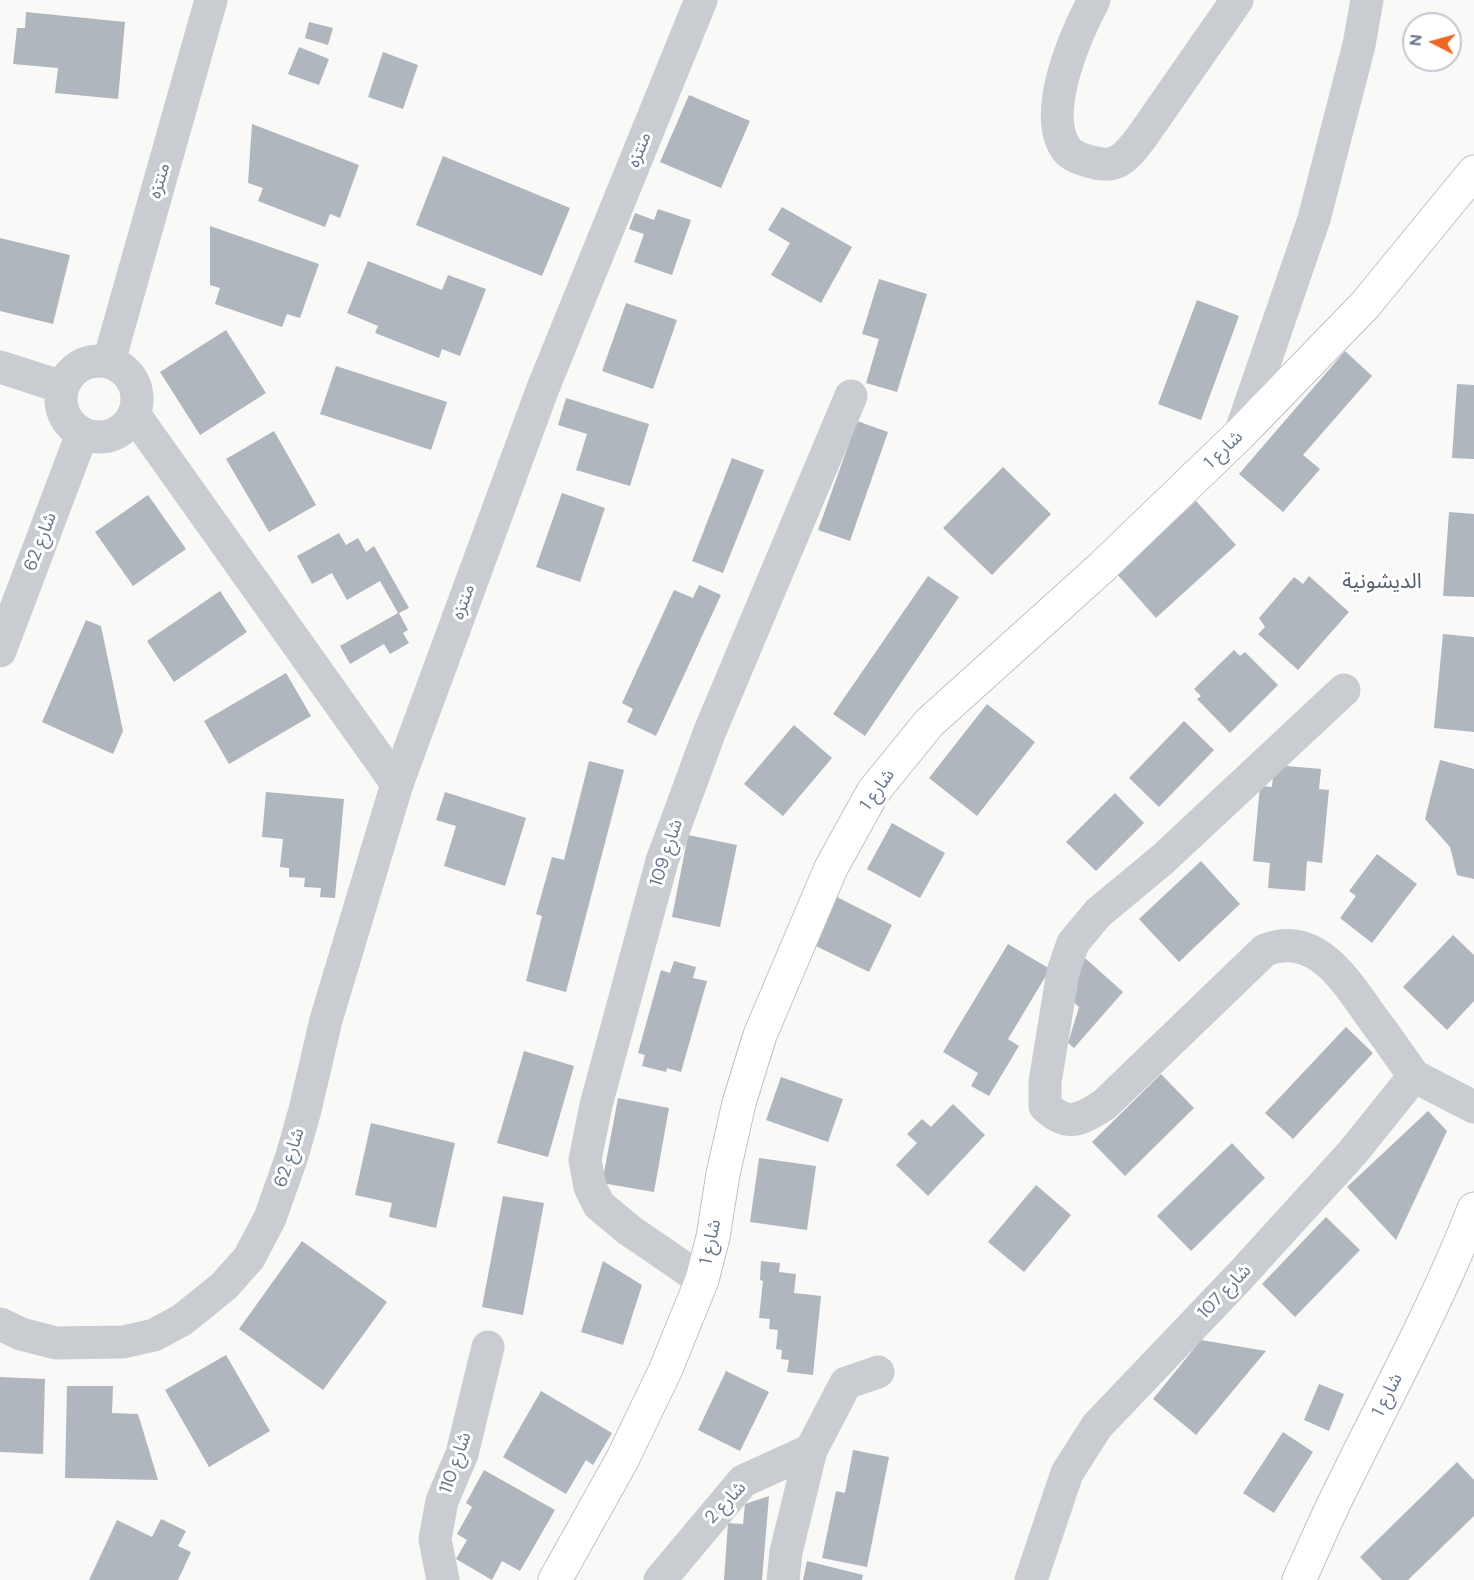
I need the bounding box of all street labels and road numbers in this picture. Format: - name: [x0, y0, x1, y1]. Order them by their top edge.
- street label: منتزه: [623, 129, 657, 171]
- street label: منتزه: [145, 161, 175, 201]
- street label: شارع 1: [1200, 426, 1248, 474]
- street label: شارع 62: [20, 510, 62, 574]
- street label: منتزه: [448, 581, 480, 623]
- street label: شارع 1: [856, 765, 900, 815]
- street label: شارع 109: [646, 817, 688, 889]
- street label: شارع 62: [270, 1126, 310, 1190]
- street label: شارع 1: [696, 1218, 726, 1266]
- street label: شارع 107: [1194, 1260, 1256, 1324]
- street label: شارع 1: [1368, 1370, 1408, 1420]
- street label: شارع 110: [435, 1430, 477, 1496]
- street label: شارع 2: [701, 1477, 751, 1529]

